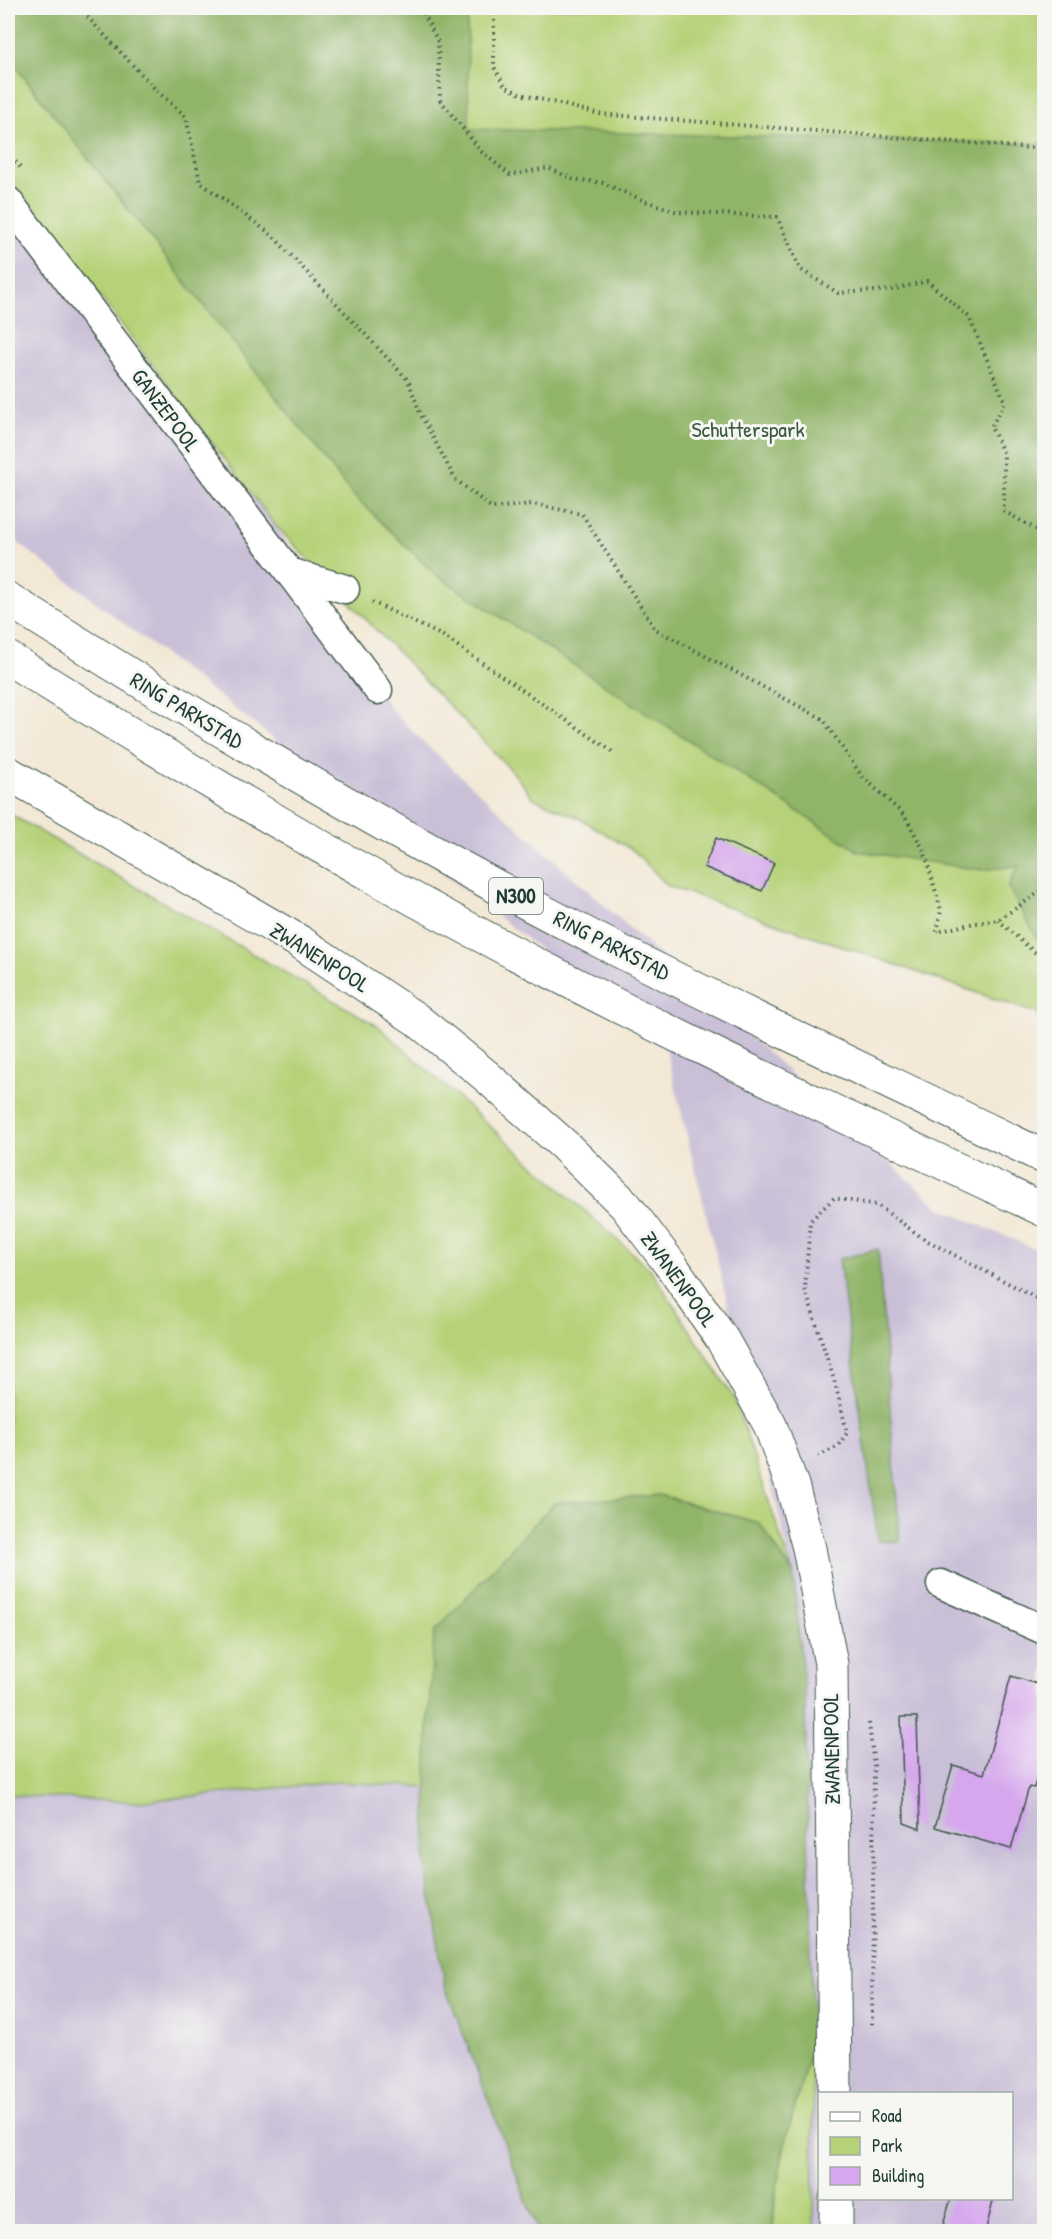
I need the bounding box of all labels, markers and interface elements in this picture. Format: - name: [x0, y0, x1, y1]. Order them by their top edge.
- street label: GANZEPOOL: [125, 362, 207, 458]
- park label: Schutterspark: [691, 414, 805, 444]
- street label: RING PARKSTAD: [125, 664, 250, 756]
- road number: N300: [489, 878, 543, 914]
- street label: RING PARKSTAD: [549, 903, 676, 987]
- street label: ZWANENPOOL: [265, 915, 375, 999]
- street label: ZWANENPOOL: [634, 1225, 724, 1333]
- street label: ZWANENPOOL: [815, 1693, 847, 1805]
- legend: [818, 2092, 1013, 2200]
- text: Road: [872, 2103, 902, 2128]
- text: Park: [872, 2133, 903, 2158]
- text: Building: [872, 2163, 924, 2188]

